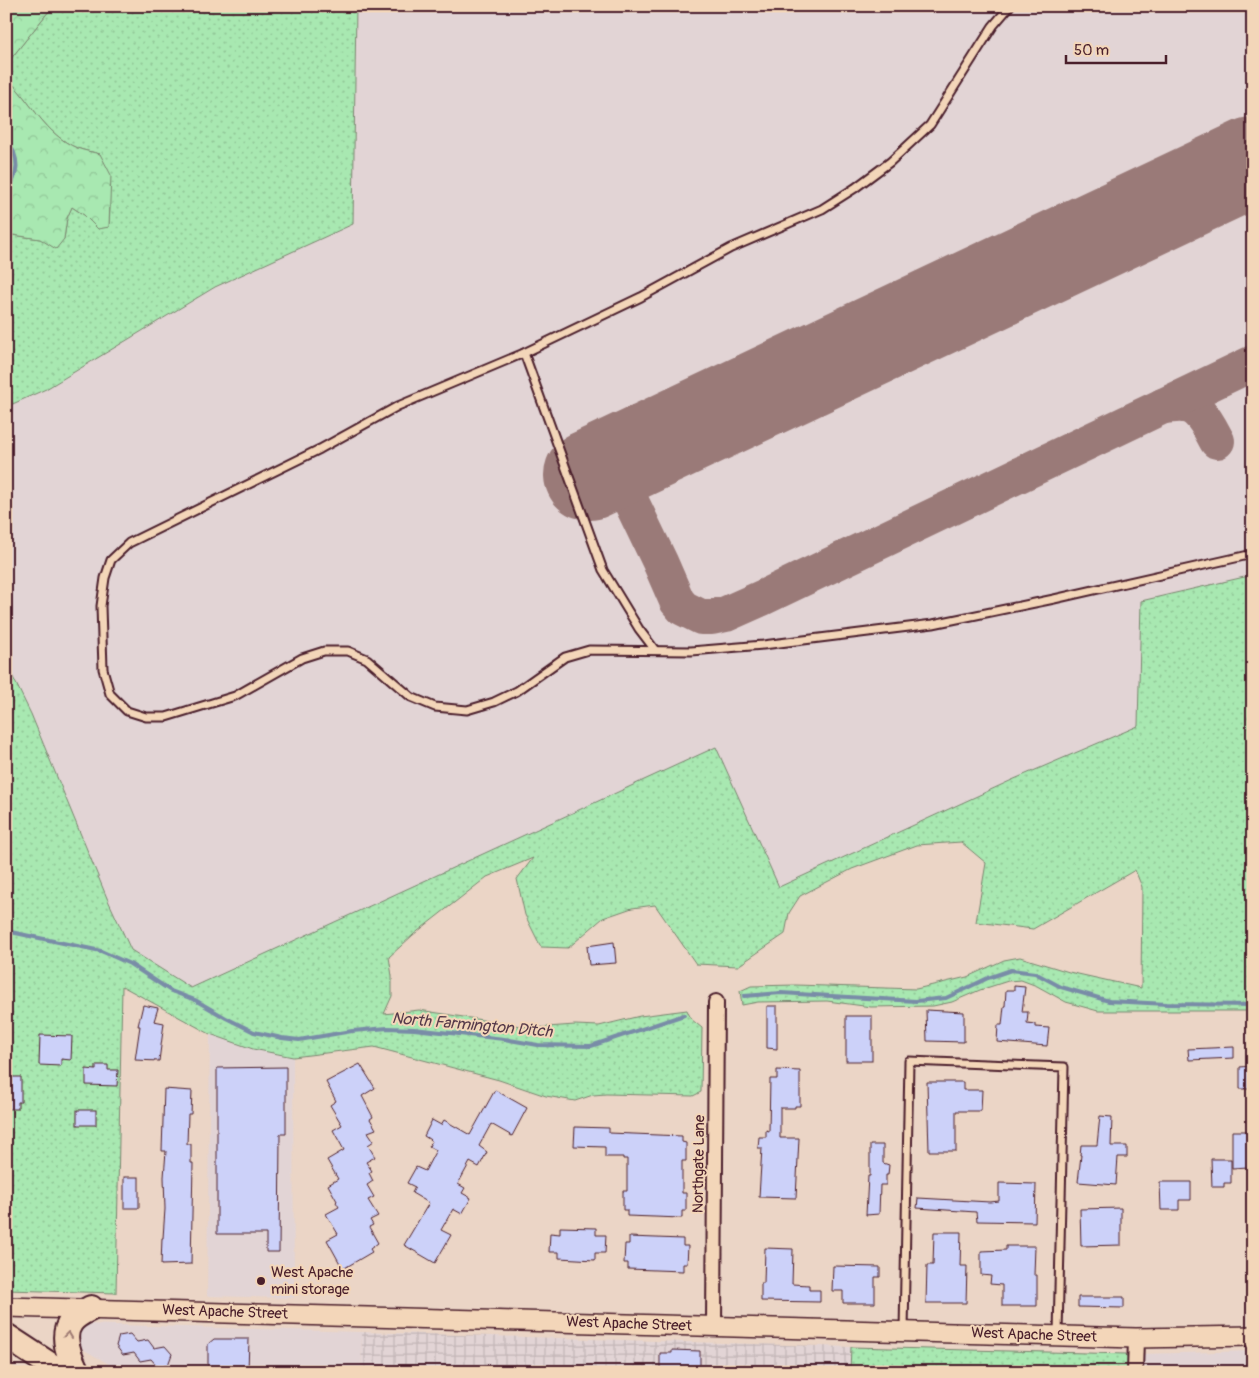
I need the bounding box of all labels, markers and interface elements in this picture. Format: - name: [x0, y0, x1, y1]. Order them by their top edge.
- scale bar: [1066, 32, 1166, 64]
- text: 50 m: [1074, 41, 1109, 60]
- water label: North Farmington Ditch: [391, 1008, 554, 1042]
- street label: Northgate Lane: [689, 1114, 709, 1213]
- place label: West Apache mini storage: [271, 1263, 354, 1299]
- marker: West Apache mini storage: [255, 1275, 267, 1287]
- street label: West Apache Street: [162, 1300, 289, 1324]
- street label: West Apache Street: [566, 1312, 693, 1336]
- street label: West Apache Street: [971, 1323, 1098, 1347]
- one-way arrow: [62, 1331, 73, 1339]

